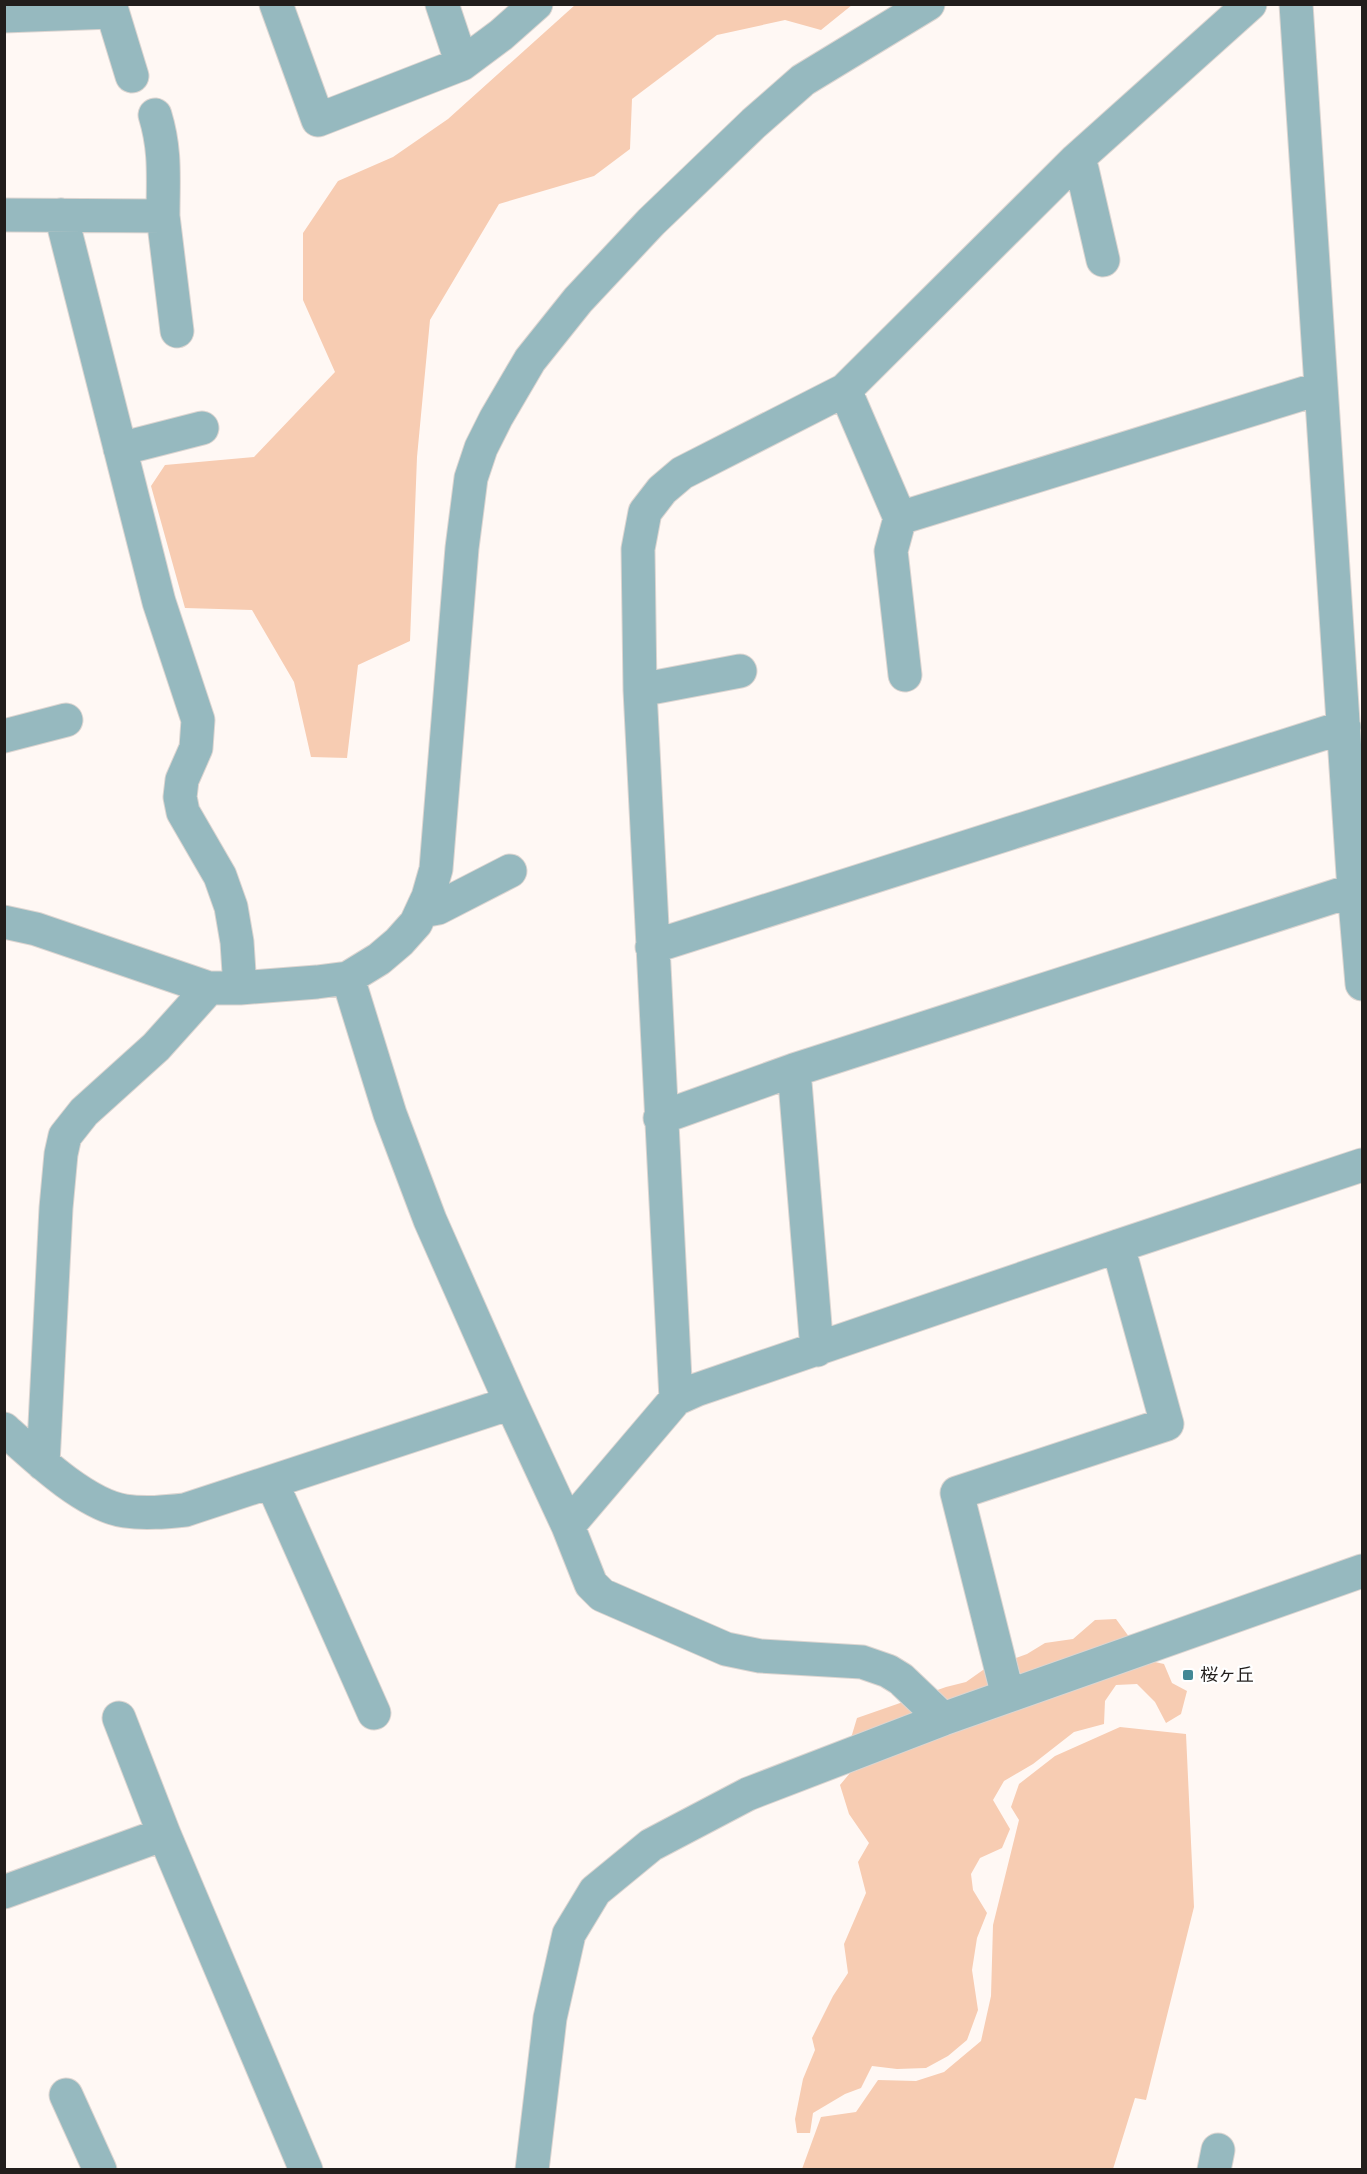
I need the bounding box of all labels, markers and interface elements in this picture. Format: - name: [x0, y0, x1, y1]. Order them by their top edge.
- place label: 桜ヶ丘: [1200, 1662, 1254, 1686]
- marker: 桜ヶ丘: [1181, 1668, 1195, 1682]

